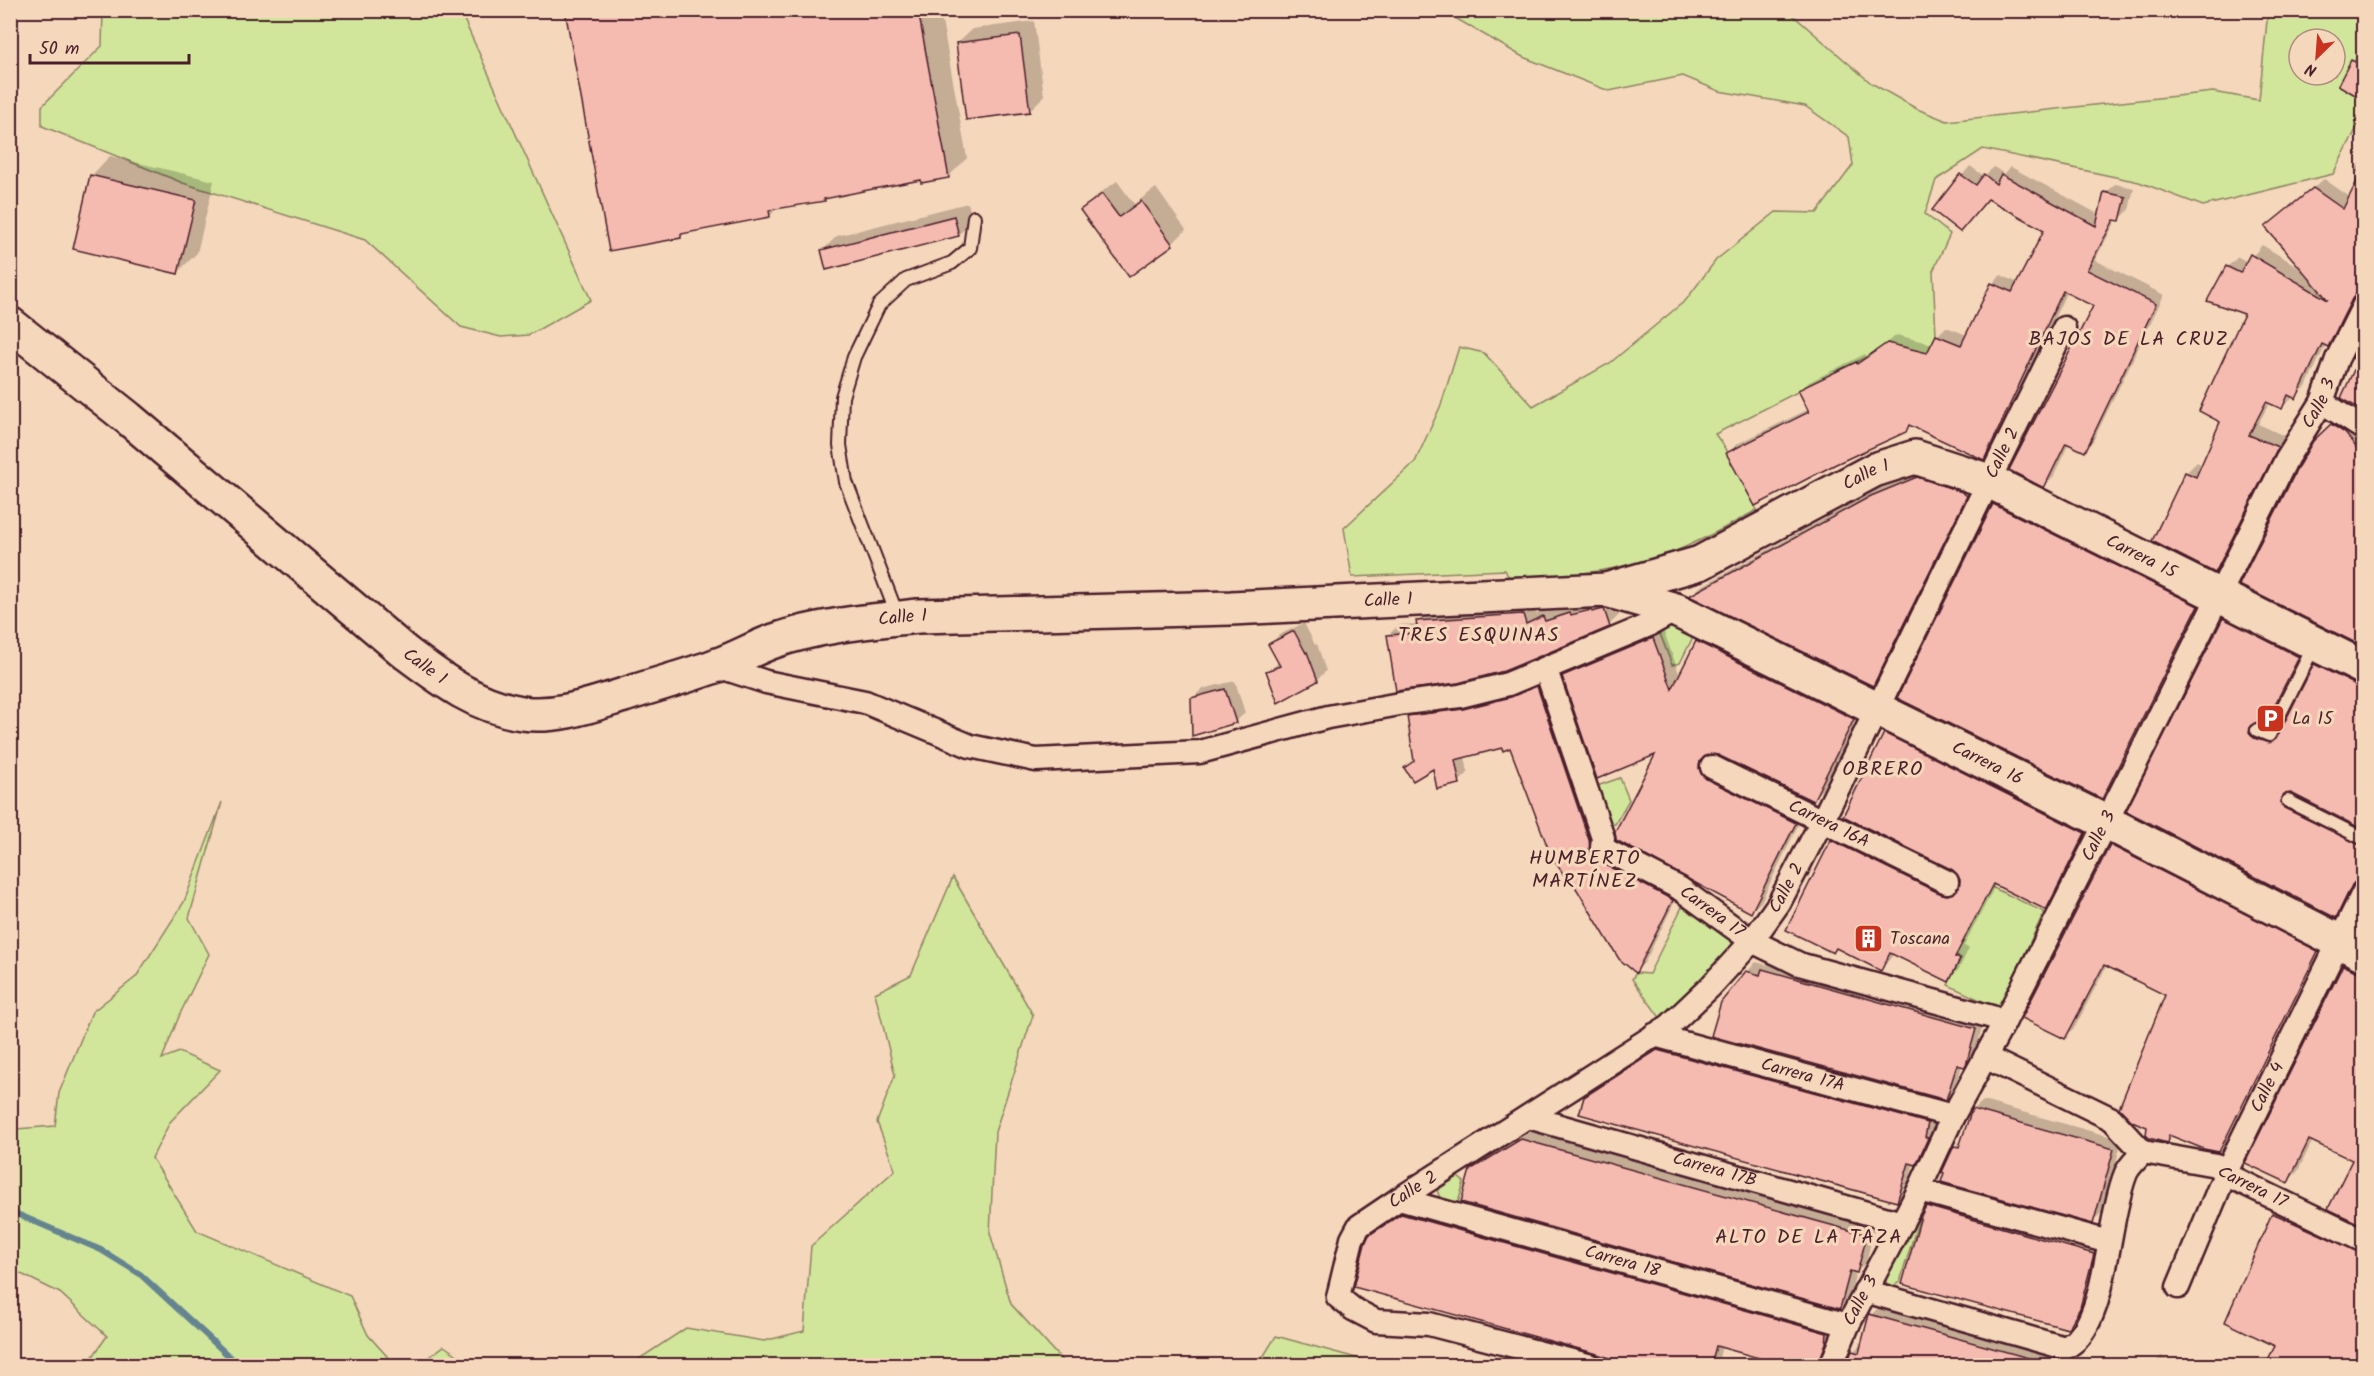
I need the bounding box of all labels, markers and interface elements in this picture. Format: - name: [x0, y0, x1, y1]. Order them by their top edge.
- scale bar: [30, 27, 189, 65]
- north arrow: [2287, 27, 2347, 87]
- text: 50 m: [39, 35, 79, 64]
- text: N: [2301, 56, 2321, 83]
- district label: BAJOS DE LA CRUZ: [2029, 324, 2229, 356]
- street label: Calle 3: [2294, 374, 2344, 434]
- street label: Calle 2: [1978, 422, 2028, 484]
- street label: Calle 1: [1837, 452, 1893, 499]
- street label: Carrera 15: [2101, 527, 2183, 587]
- street label: Calle 1: [1363, 585, 1413, 616]
- street label: Calle 1: [877, 601, 927, 635]
- district label: TRES ESQUINAS: [1398, 620, 1560, 652]
- street label: Calle 1: [396, 641, 453, 693]
- parking icon: La 15: [2255, 703, 2287, 735]
- place label: La 15: [2292, 705, 2334, 734]
- street label: Carrera 16: [1947, 734, 2028, 793]
- district label: OBRERO: [1842, 754, 1924, 786]
- street label: Carrera 16A: [1783, 792, 1875, 856]
- street label: Calle 3: [2074, 806, 2124, 867]
- district label: HUMBERTO MARTÍNEZ: [1529, 843, 1641, 898]
- street label: Calle 2: [1761, 858, 1812, 920]
- street label: Carrera 17: [1673, 878, 1751, 946]
- building icon: Toscana: [1853, 923, 1885, 955]
- place label: Toscana: [1890, 925, 1950, 954]
- street label: Carrera 17A: [1757, 1050, 1848, 1101]
- street label: Calle 4: [2243, 1057, 2292, 1118]
- street label: Carrera 17B: [1669, 1144, 1760, 1196]
- street label: Carrera 17: [2210, 1159, 2293, 1217]
- street label: Calle 2: [1382, 1163, 1444, 1217]
- district label: ALTO DE LA TAZA: [1715, 1222, 1903, 1254]
- street label: Carrera 18: [1581, 1237, 1664, 1286]
- street label: Calle 3: [1836, 1270, 1886, 1331]

